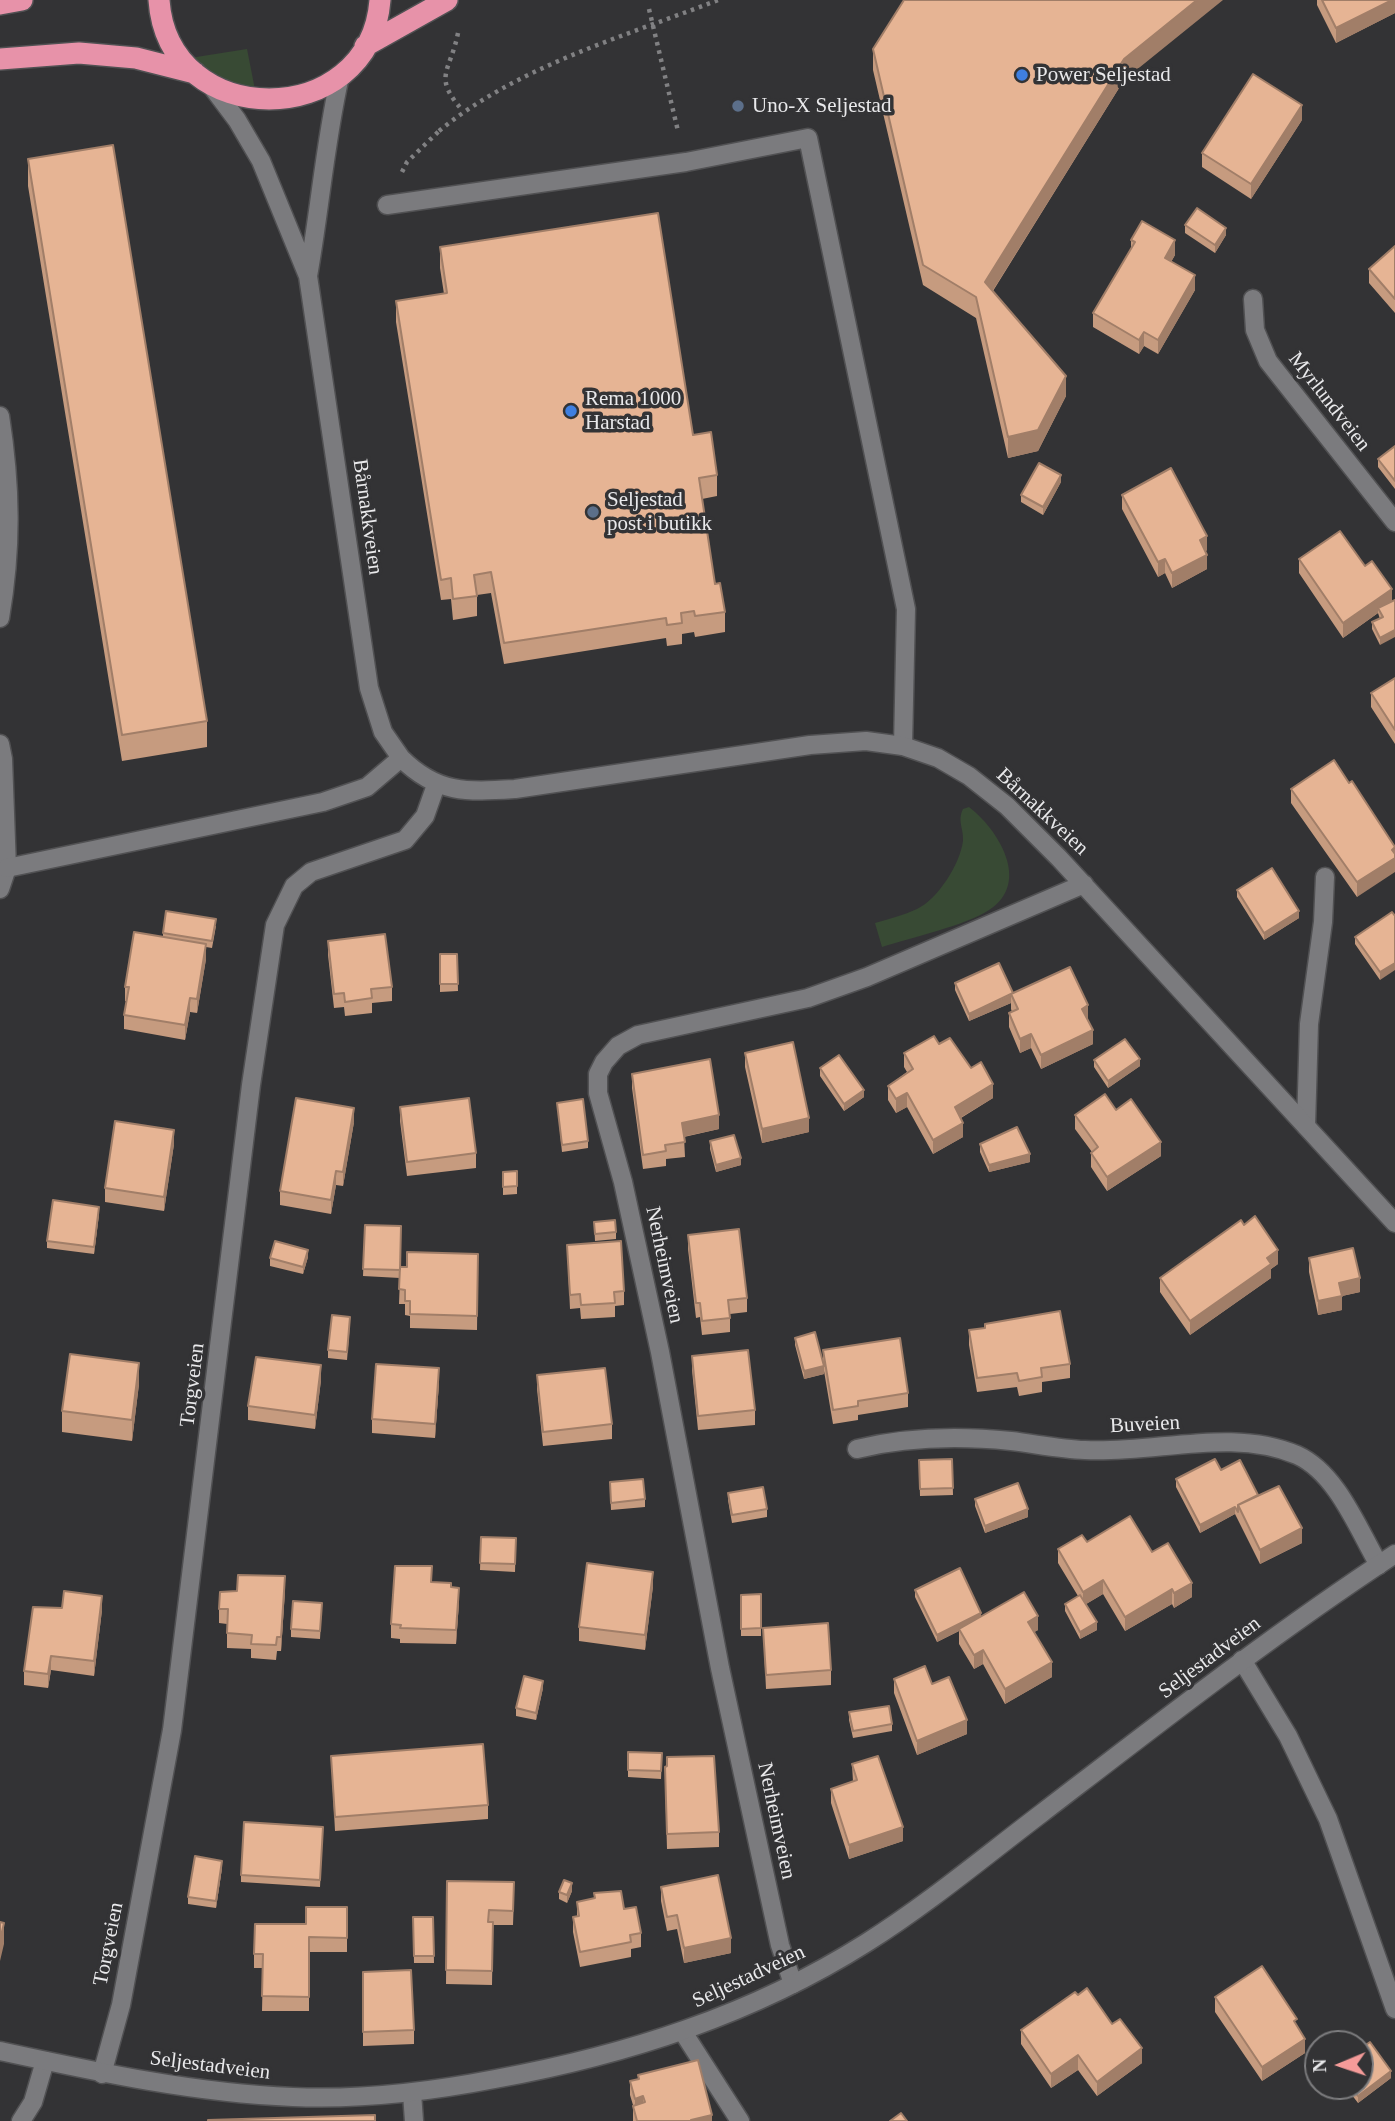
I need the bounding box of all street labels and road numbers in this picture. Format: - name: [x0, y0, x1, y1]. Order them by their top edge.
- street label: Myrlundveien: [1282, 347, 1376, 457]
- street label: Bårnakkveien: [346, 458, 388, 576]
- street label: Bårnakkveien: [991, 763, 1093, 861]
- street label: Nerheimveien: [639, 1204, 689, 1326]
- street label: Torgveien: [175, 1342, 211, 1428]
- street label: Buveien: [1109, 1411, 1181, 1439]
- street label: Seljestadveien: [1154, 1611, 1266, 1705]
- street label: Nerheimveien: [751, 1760, 801, 1882]
- street label: Torgveien: [89, 1900, 129, 1988]
- street label: Seljestadveien: [689, 1940, 809, 2014]
- street label: Seljestadveien: [148, 2046, 272, 2086]

